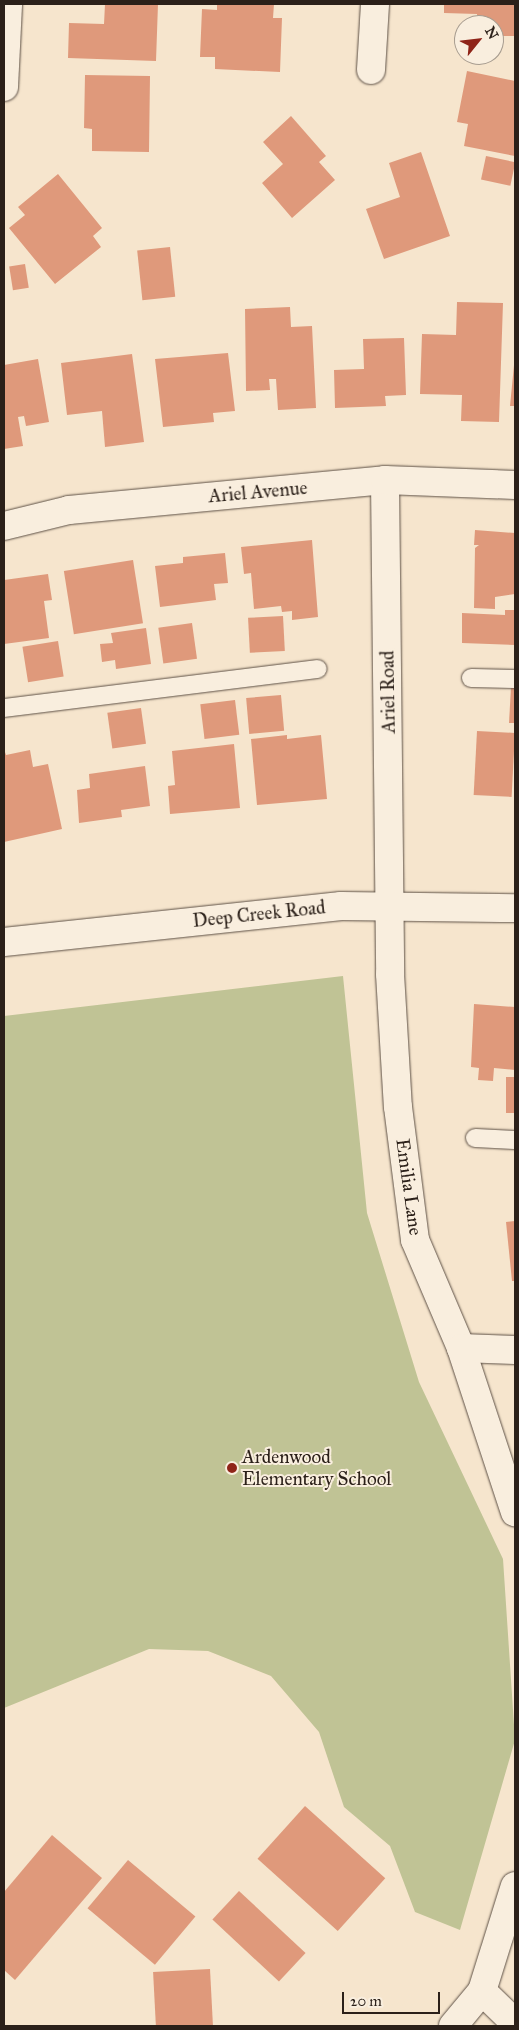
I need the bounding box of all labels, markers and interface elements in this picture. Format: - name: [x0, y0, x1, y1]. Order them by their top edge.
- north arrow: [454, 15, 504, 65]
- text: N: [481, 24, 502, 42]
- street label: Ariel Avenue: [208, 476, 308, 508]
- street label: Ariel Road: [376, 650, 400, 734]
- street label: Deep Creek Road: [191, 896, 327, 932]
- street label: Emilia Lane: [391, 1137, 427, 1237]
- place label: Ardenwood Elementary School: [242, 1446, 391, 1490]
- marker: Ardenwood Elementary School: [226, 1462, 238, 1474]
- scale bar: [344, 1982, 442, 2014]
- text: 20 m: [350, 1992, 382, 2010]

